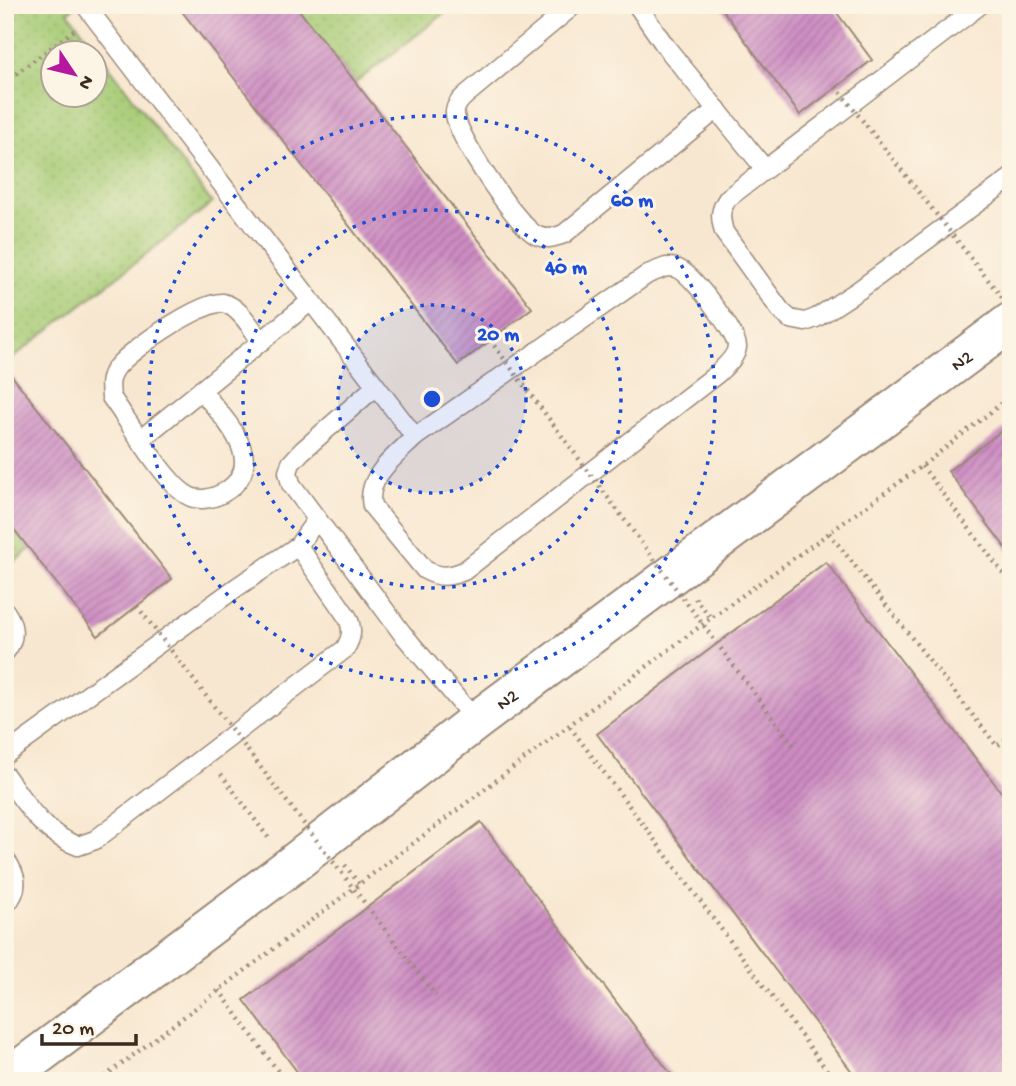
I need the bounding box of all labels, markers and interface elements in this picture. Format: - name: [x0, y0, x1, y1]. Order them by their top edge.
- north arrow: [38, 38, 108, 108]
- text: N: [72, 70, 98, 93]
- text: 60 m: [611, 190, 653, 215]
- text: 40 m: [544, 257, 587, 282]
- text: 20 m: [477, 324, 519, 349]
- street label: N2: [947, 347, 978, 378]
- centre of rings: [420, 387, 444, 411]
- street label: N2: [493, 686, 524, 717]
- scale bar: [42, 1002, 136, 1046]
- text: 20 m: [52, 1018, 94, 1043]

